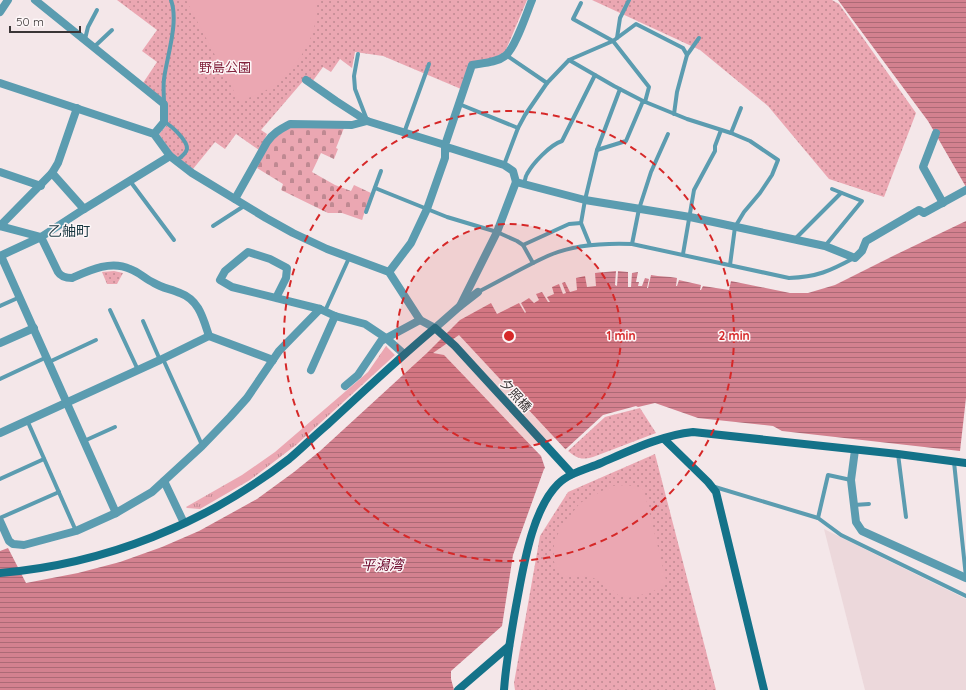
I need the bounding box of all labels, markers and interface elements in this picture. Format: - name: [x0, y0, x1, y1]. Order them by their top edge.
- scale bar: [10, 8, 80, 34]
- text: 50 m: [16, 14, 44, 29]
- park label: 野島公園: [199, 59, 251, 75]
- district label: 乙舳町: [48, 222, 90, 240]
- text: 1 min: [606, 328, 636, 343]
- text: 2 min: [718, 328, 750, 343]
- centre of rings: [502, 329, 516, 343]
- street label: 夕照橋: [497, 375, 535, 415]
- water label: 平潟湾: [361, 556, 405, 574]

